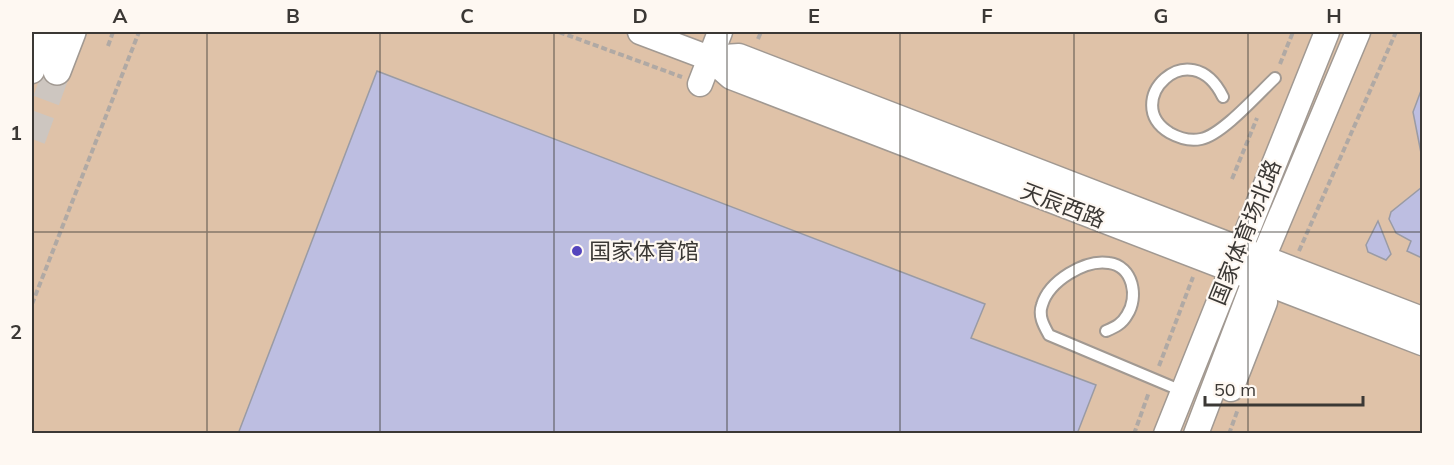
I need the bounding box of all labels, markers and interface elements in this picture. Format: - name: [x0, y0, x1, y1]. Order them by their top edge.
- text: A: [113, 3, 128, 28]
- text: B: [286, 3, 300, 28]
- text: C: [460, 3, 474, 28]
- text: D: [632, 3, 648, 28]
- text: E: [808, 3, 820, 28]
- text: F: [981, 3, 993, 28]
- text: G: [1154, 3, 1168, 28]
- text: H: [1326, 3, 1342, 28]
- text: 1: [10, 120, 22, 145]
- street label: 国家体育场北路: [1203, 155, 1287, 309]
- street label: 天辰西路: [1017, 176, 1109, 234]
- place label: 国家体育馆: [589, 237, 699, 265]
- marker: 国家体育馆: [570, 244, 584, 258]
- text: 2: [10, 319, 22, 344]
- scale bar: [1205, 369, 1362, 407]
- text: 50 m: [1214, 378, 1256, 401]

